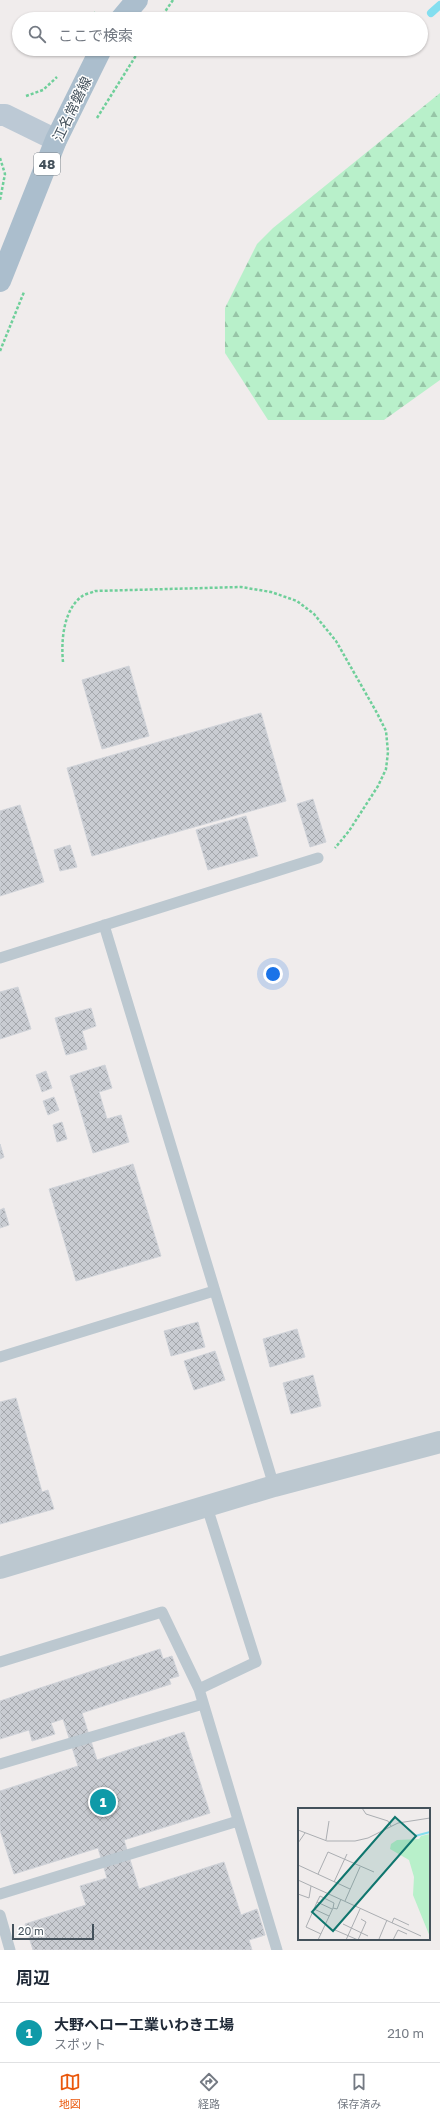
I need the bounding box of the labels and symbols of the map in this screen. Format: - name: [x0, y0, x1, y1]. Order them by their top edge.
- street label: 江名常磐線: [49, 74, 95, 144]
- road number: 48: [34, 153, 60, 175]
- your location: [263, 964, 283, 984]
- pin: 1: [90, 1787, 116, 1817]
- inset map: [298, 1808, 430, 1940]
- scale bar: [12, 1922, 94, 1941]

